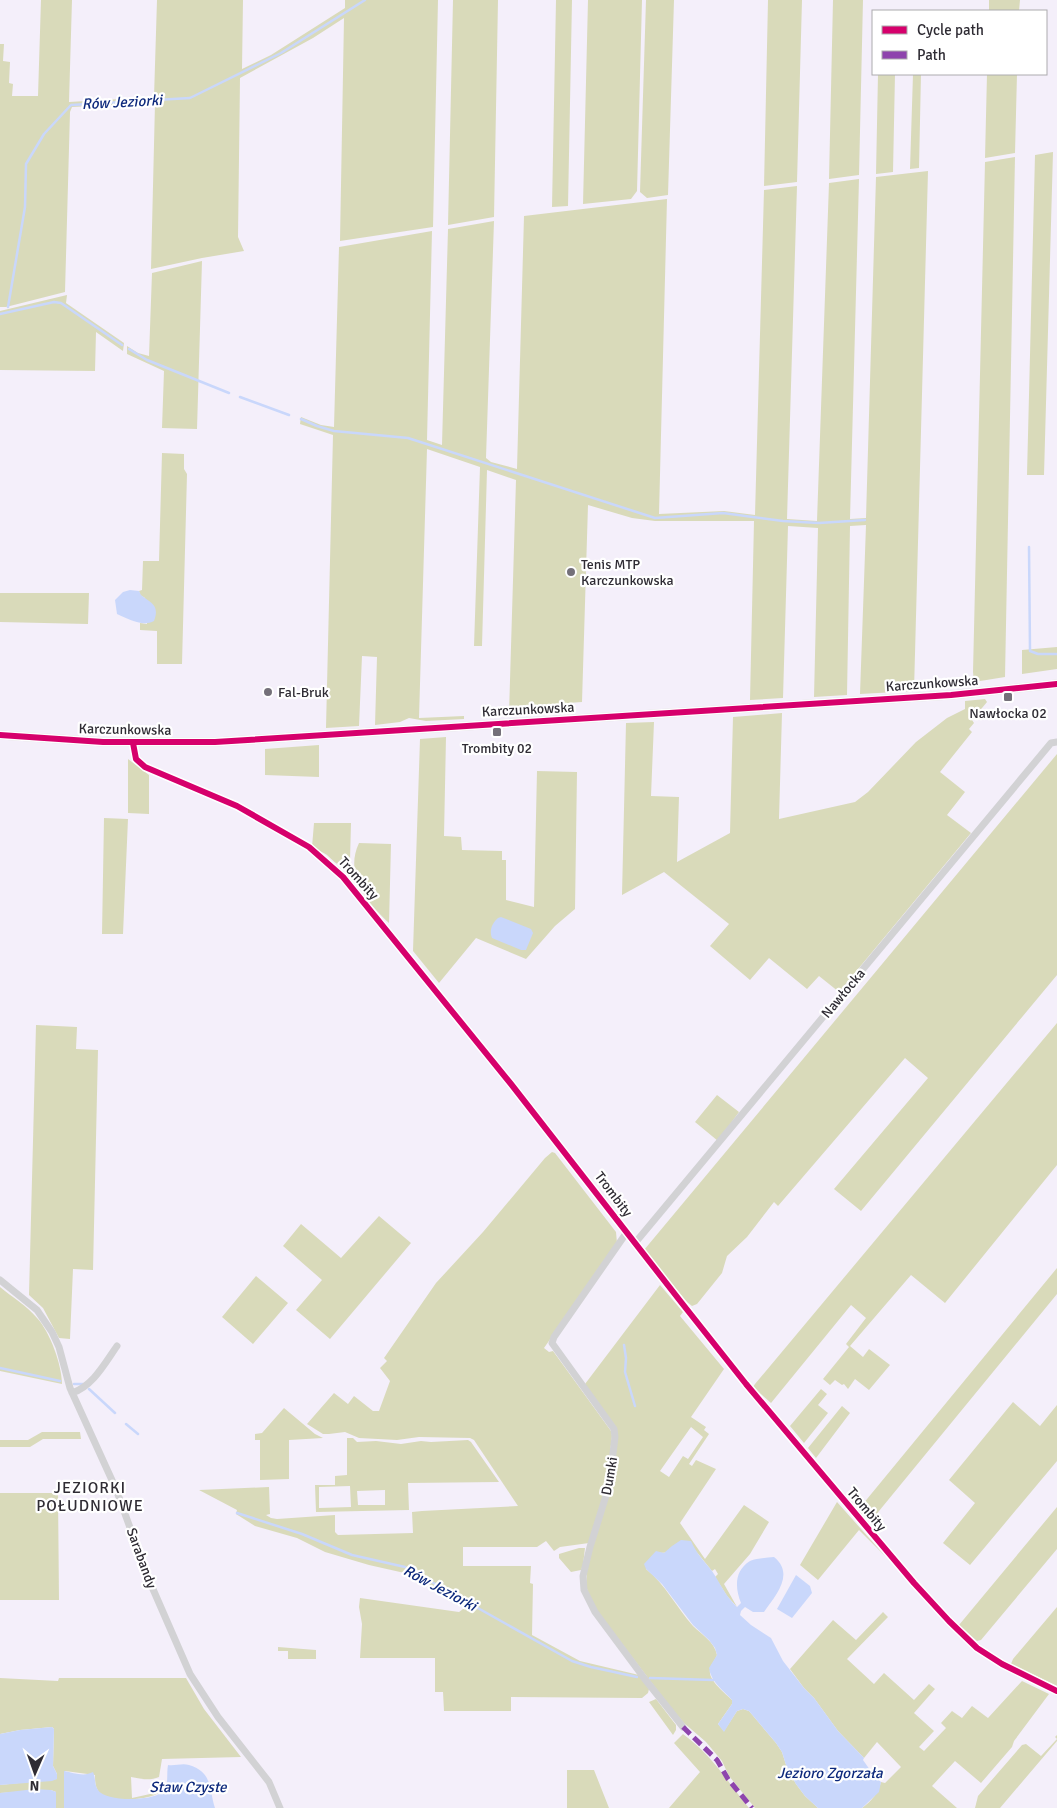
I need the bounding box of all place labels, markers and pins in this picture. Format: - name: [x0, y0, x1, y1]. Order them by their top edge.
- place label: Tenis MTP Karczunkowska: [581, 556, 674, 589]
- marker: Tenis MTP Karczunkowska: [565, 566, 577, 578]
- place label: Fal-Bruk: [278, 684, 329, 701]
- marker: Fal-Bruk: [262, 686, 274, 698]
- marker: Nawłocka 02: [1002, 691, 1014, 703]
- place label: Nawłocka 02: [969, 705, 1047, 722]
- marker: Trombity 02: [491, 726, 503, 738]
- place label: Trombity 02: [462, 740, 532, 757]

